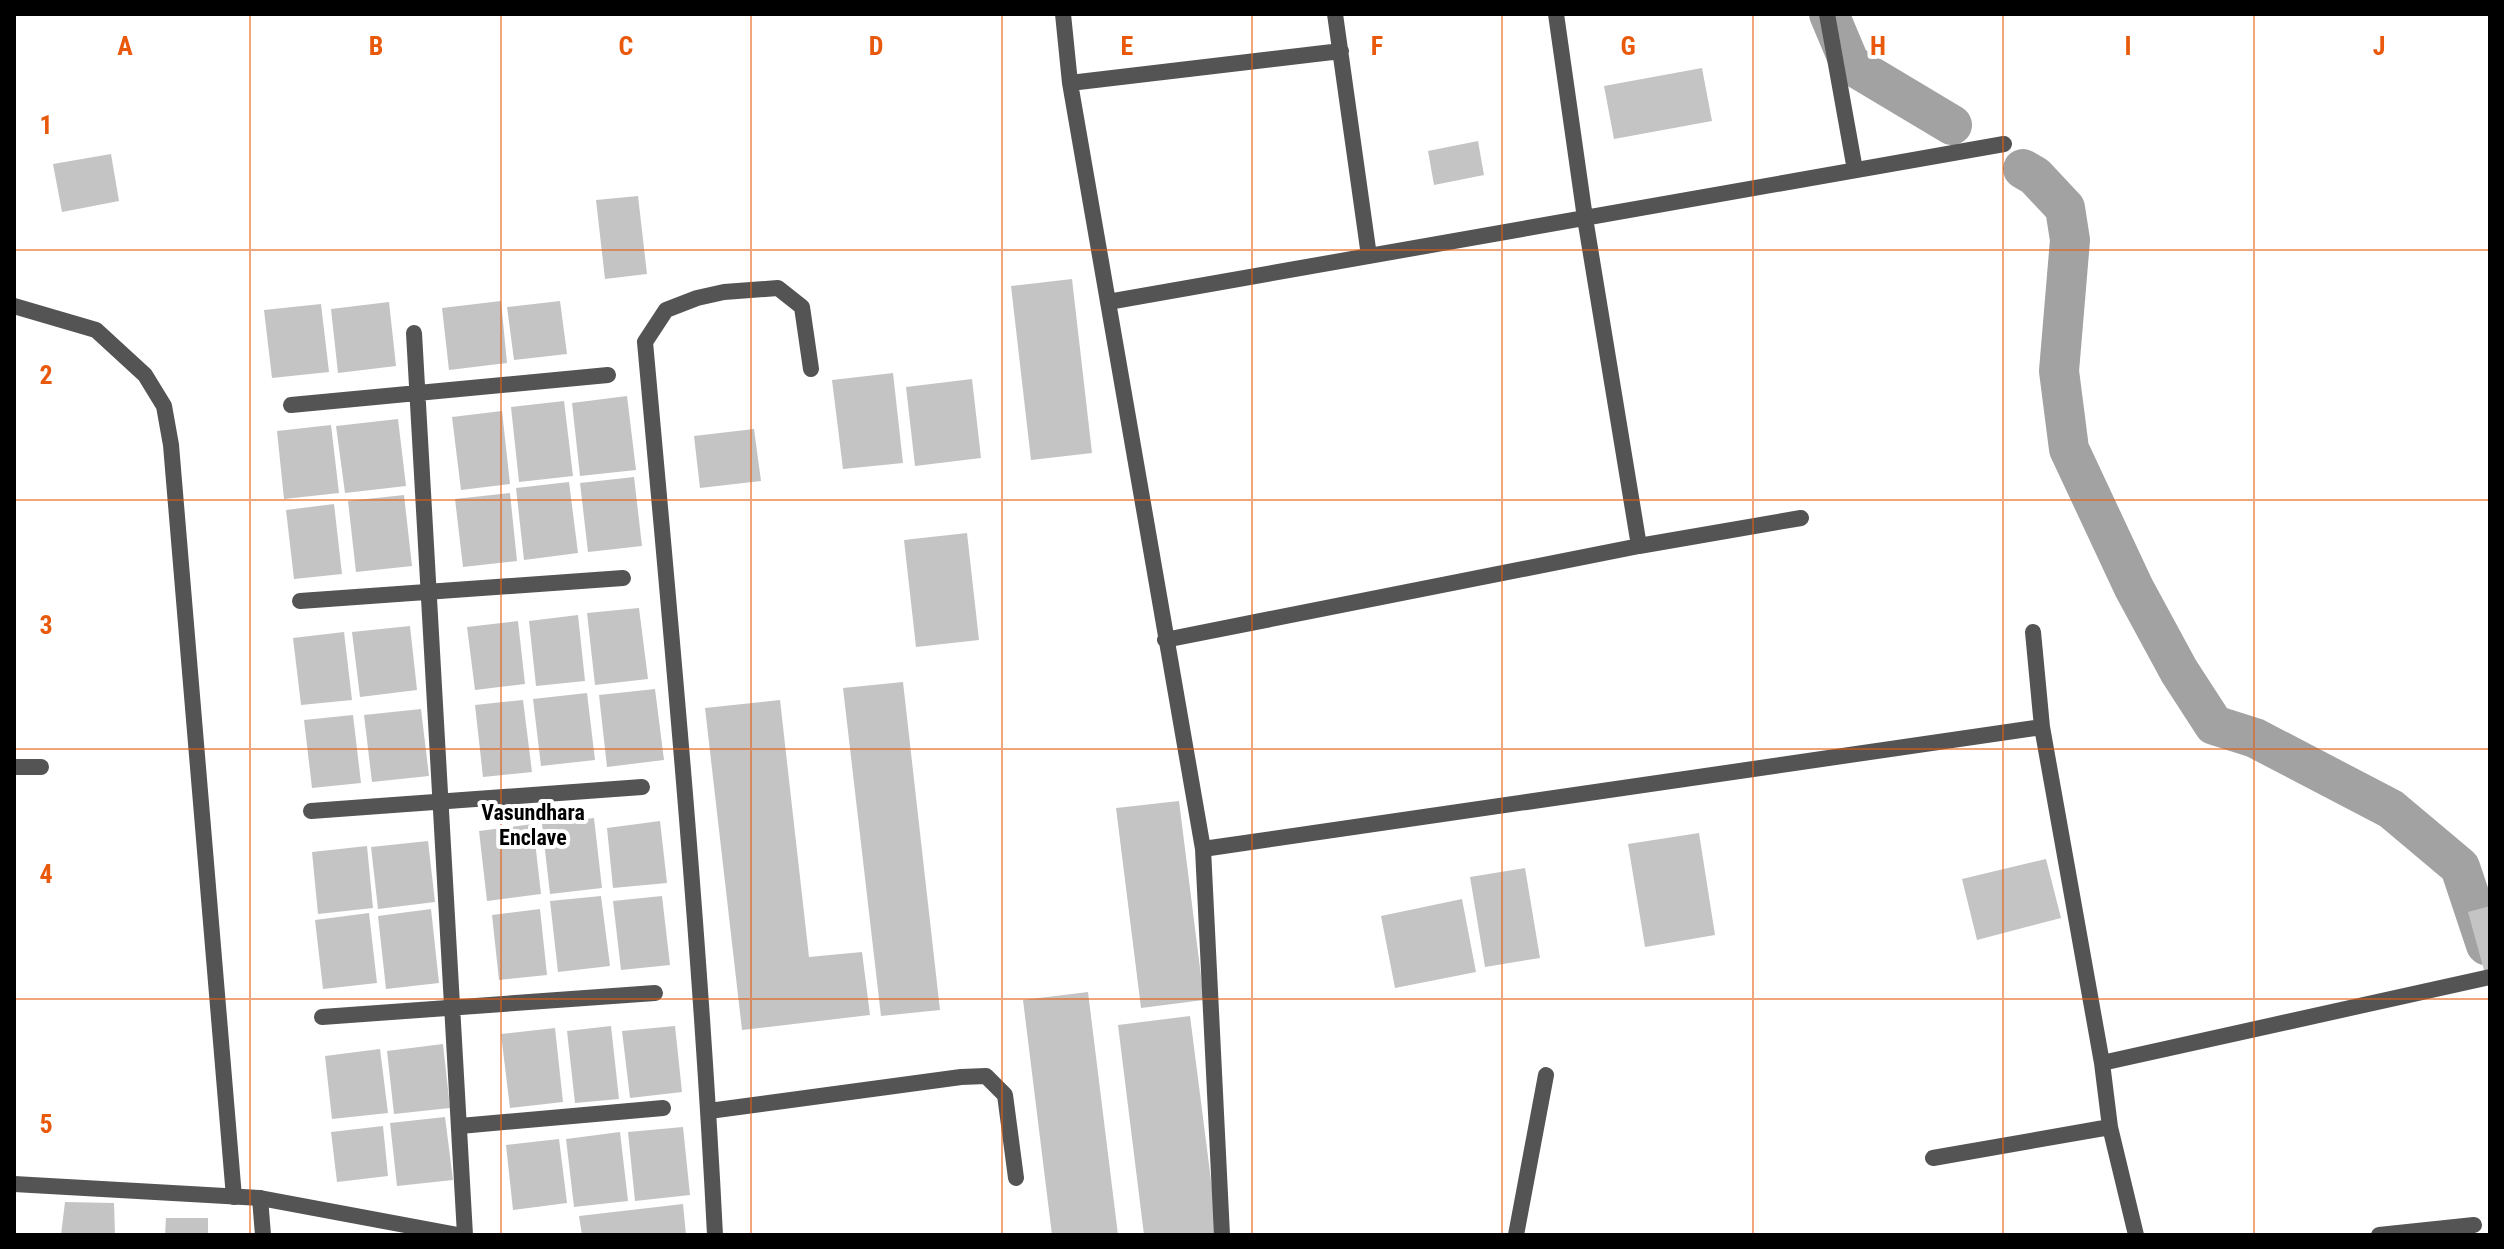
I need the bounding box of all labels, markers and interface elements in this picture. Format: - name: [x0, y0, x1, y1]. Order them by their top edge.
- text: A: [117, 31, 133, 61]
- text: B: [369, 31, 383, 61]
- text: C: [619, 31, 634, 61]
- text: D: [869, 31, 883, 61]
- text: E: [1121, 31, 1134, 61]
- text: F: [1371, 31, 1383, 61]
- text: G: [1620, 31, 1636, 61]
- text: H: [1870, 31, 1886, 61]
- text: I: [2124, 31, 2132, 61]
- text: J: [2373, 31, 2385, 61]
- text: 1: [39, 110, 53, 140]
- text: 2: [39, 360, 53, 390]
- text: 3: [39, 610, 53, 640]
- district label: Vasundhara Enclave: [481, 800, 585, 850]
- text: 4: [39, 859, 53, 889]
- text: 5: [39, 1109, 53, 1139]

